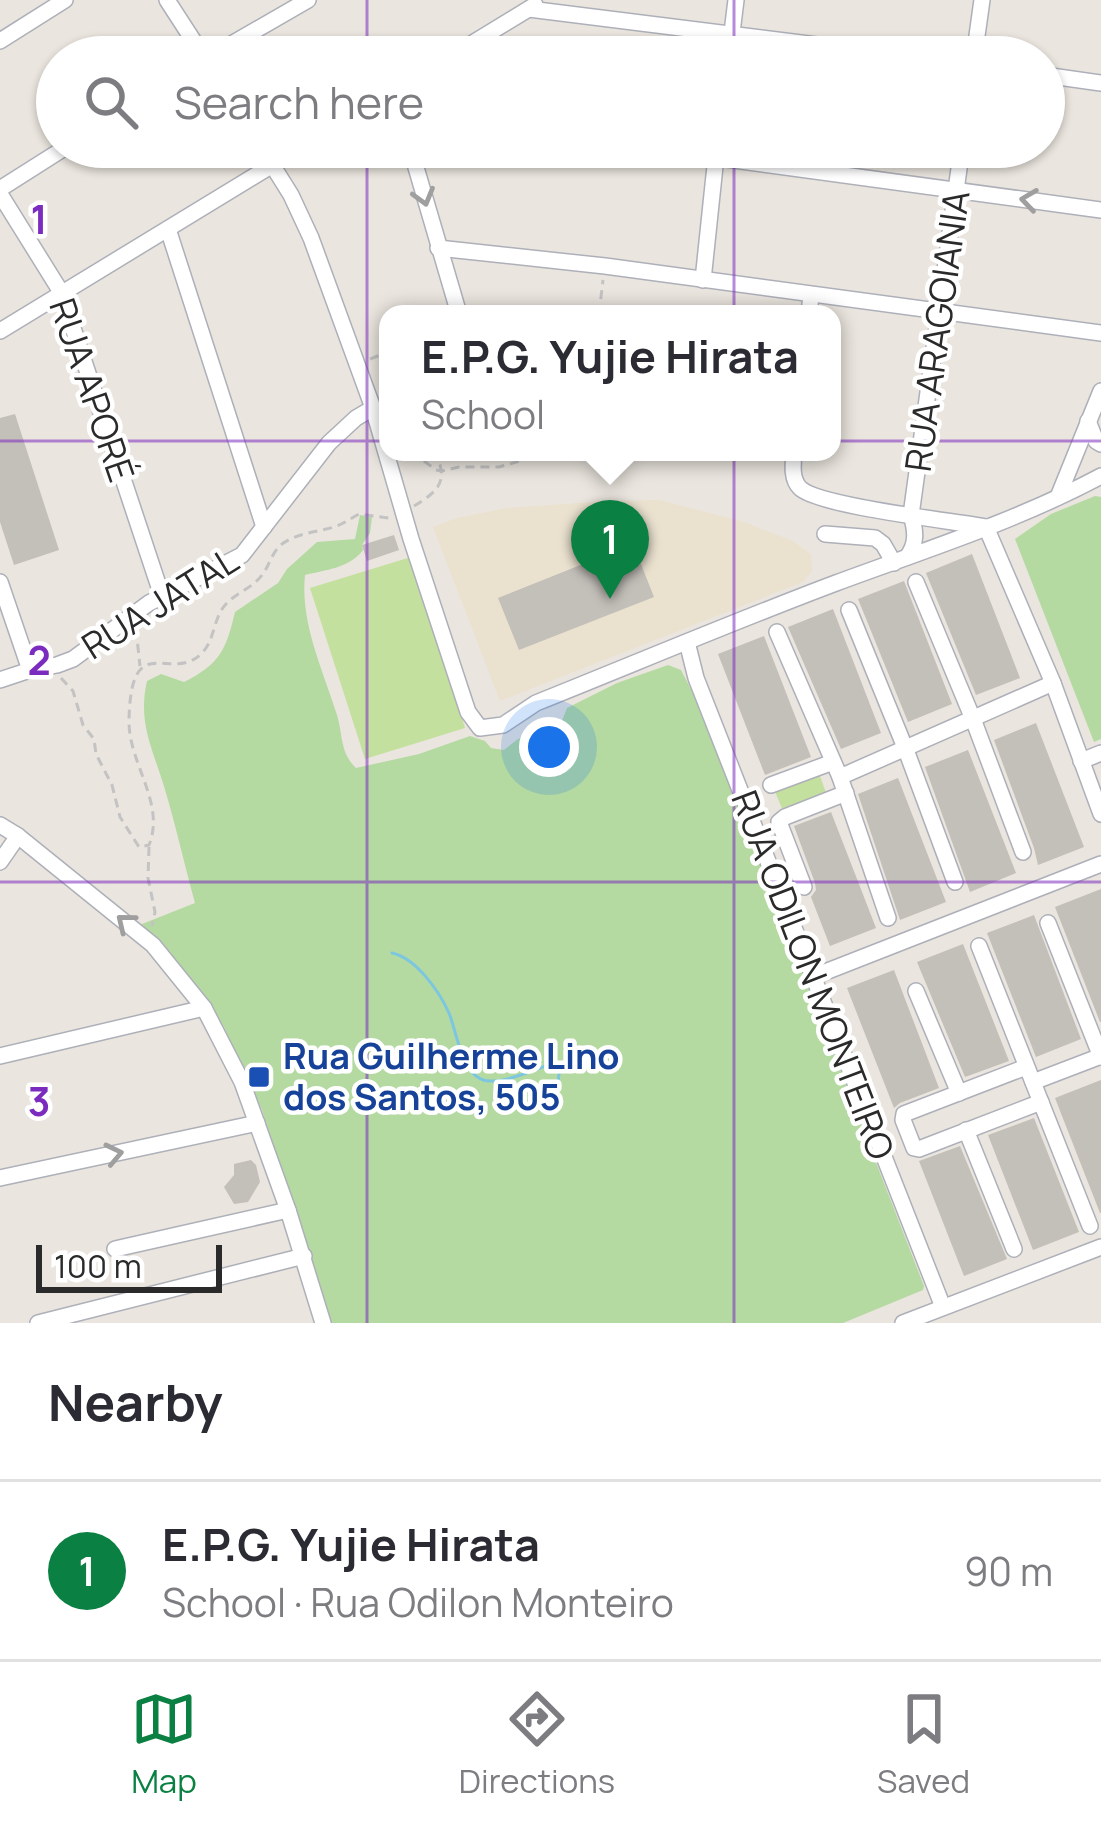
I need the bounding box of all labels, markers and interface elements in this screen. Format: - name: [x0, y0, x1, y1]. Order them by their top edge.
- search box: [36, 36, 1065, 168]
- icon: search: [78, 69, 144, 135]
- text: Search here: [174, 71, 424, 133]
- one-way arrow: [410, 186, 435, 207]
- street label: RUA ARAGOIANIA: [893, 187, 980, 474]
- one-way arrow: [1019, 188, 1039, 214]
- text: 1: [30, 192, 48, 246]
- street label: RUA APORÉ: [38, 292, 147, 488]
- popup: [379, 305, 841, 461]
- text: E.P.G. Yujie Hirata: [421, 325, 799, 387]
- text: School: [421, 387, 545, 441]
- pin: 1: [571, 500, 649, 599]
- street label: RUA JATAL: [72, 535, 247, 670]
- text: 2: [27, 633, 51, 687]
- your location: [519, 717, 579, 777]
- street label: RUA ODILON MONTEIRO: [721, 783, 906, 1166]
- one-way arrow: [116, 915, 138, 936]
- place label: Rua Guilherme Lino dos Santos, 505: [283, 1031, 620, 1121]
- marker: Rua Guilherme Lino dos Santos, 505: [246, 1064, 272, 1090]
- text: 3: [28, 1074, 50, 1128]
- one-way arrow: [104, 1142, 124, 1167]
- scale bar: [36, 1239, 222, 1292]
- text: 100 m: [54, 1243, 142, 1288]
- text: Nearby: [48, 1367, 223, 1436]
- text: E.P.G. Yujie Hirata: [162, 1513, 540, 1575]
- text: 1: [78, 1544, 96, 1598]
- text: 90 m: [964, 1544, 1053, 1598]
- text: School · Rua Odilon Monteiro: [162, 1575, 674, 1629]
- tab: Map: [131, 1686, 197, 1803]
- tab: Directions: [459, 1686, 615, 1803]
- tab: Saved: [877, 1686, 970, 1803]

